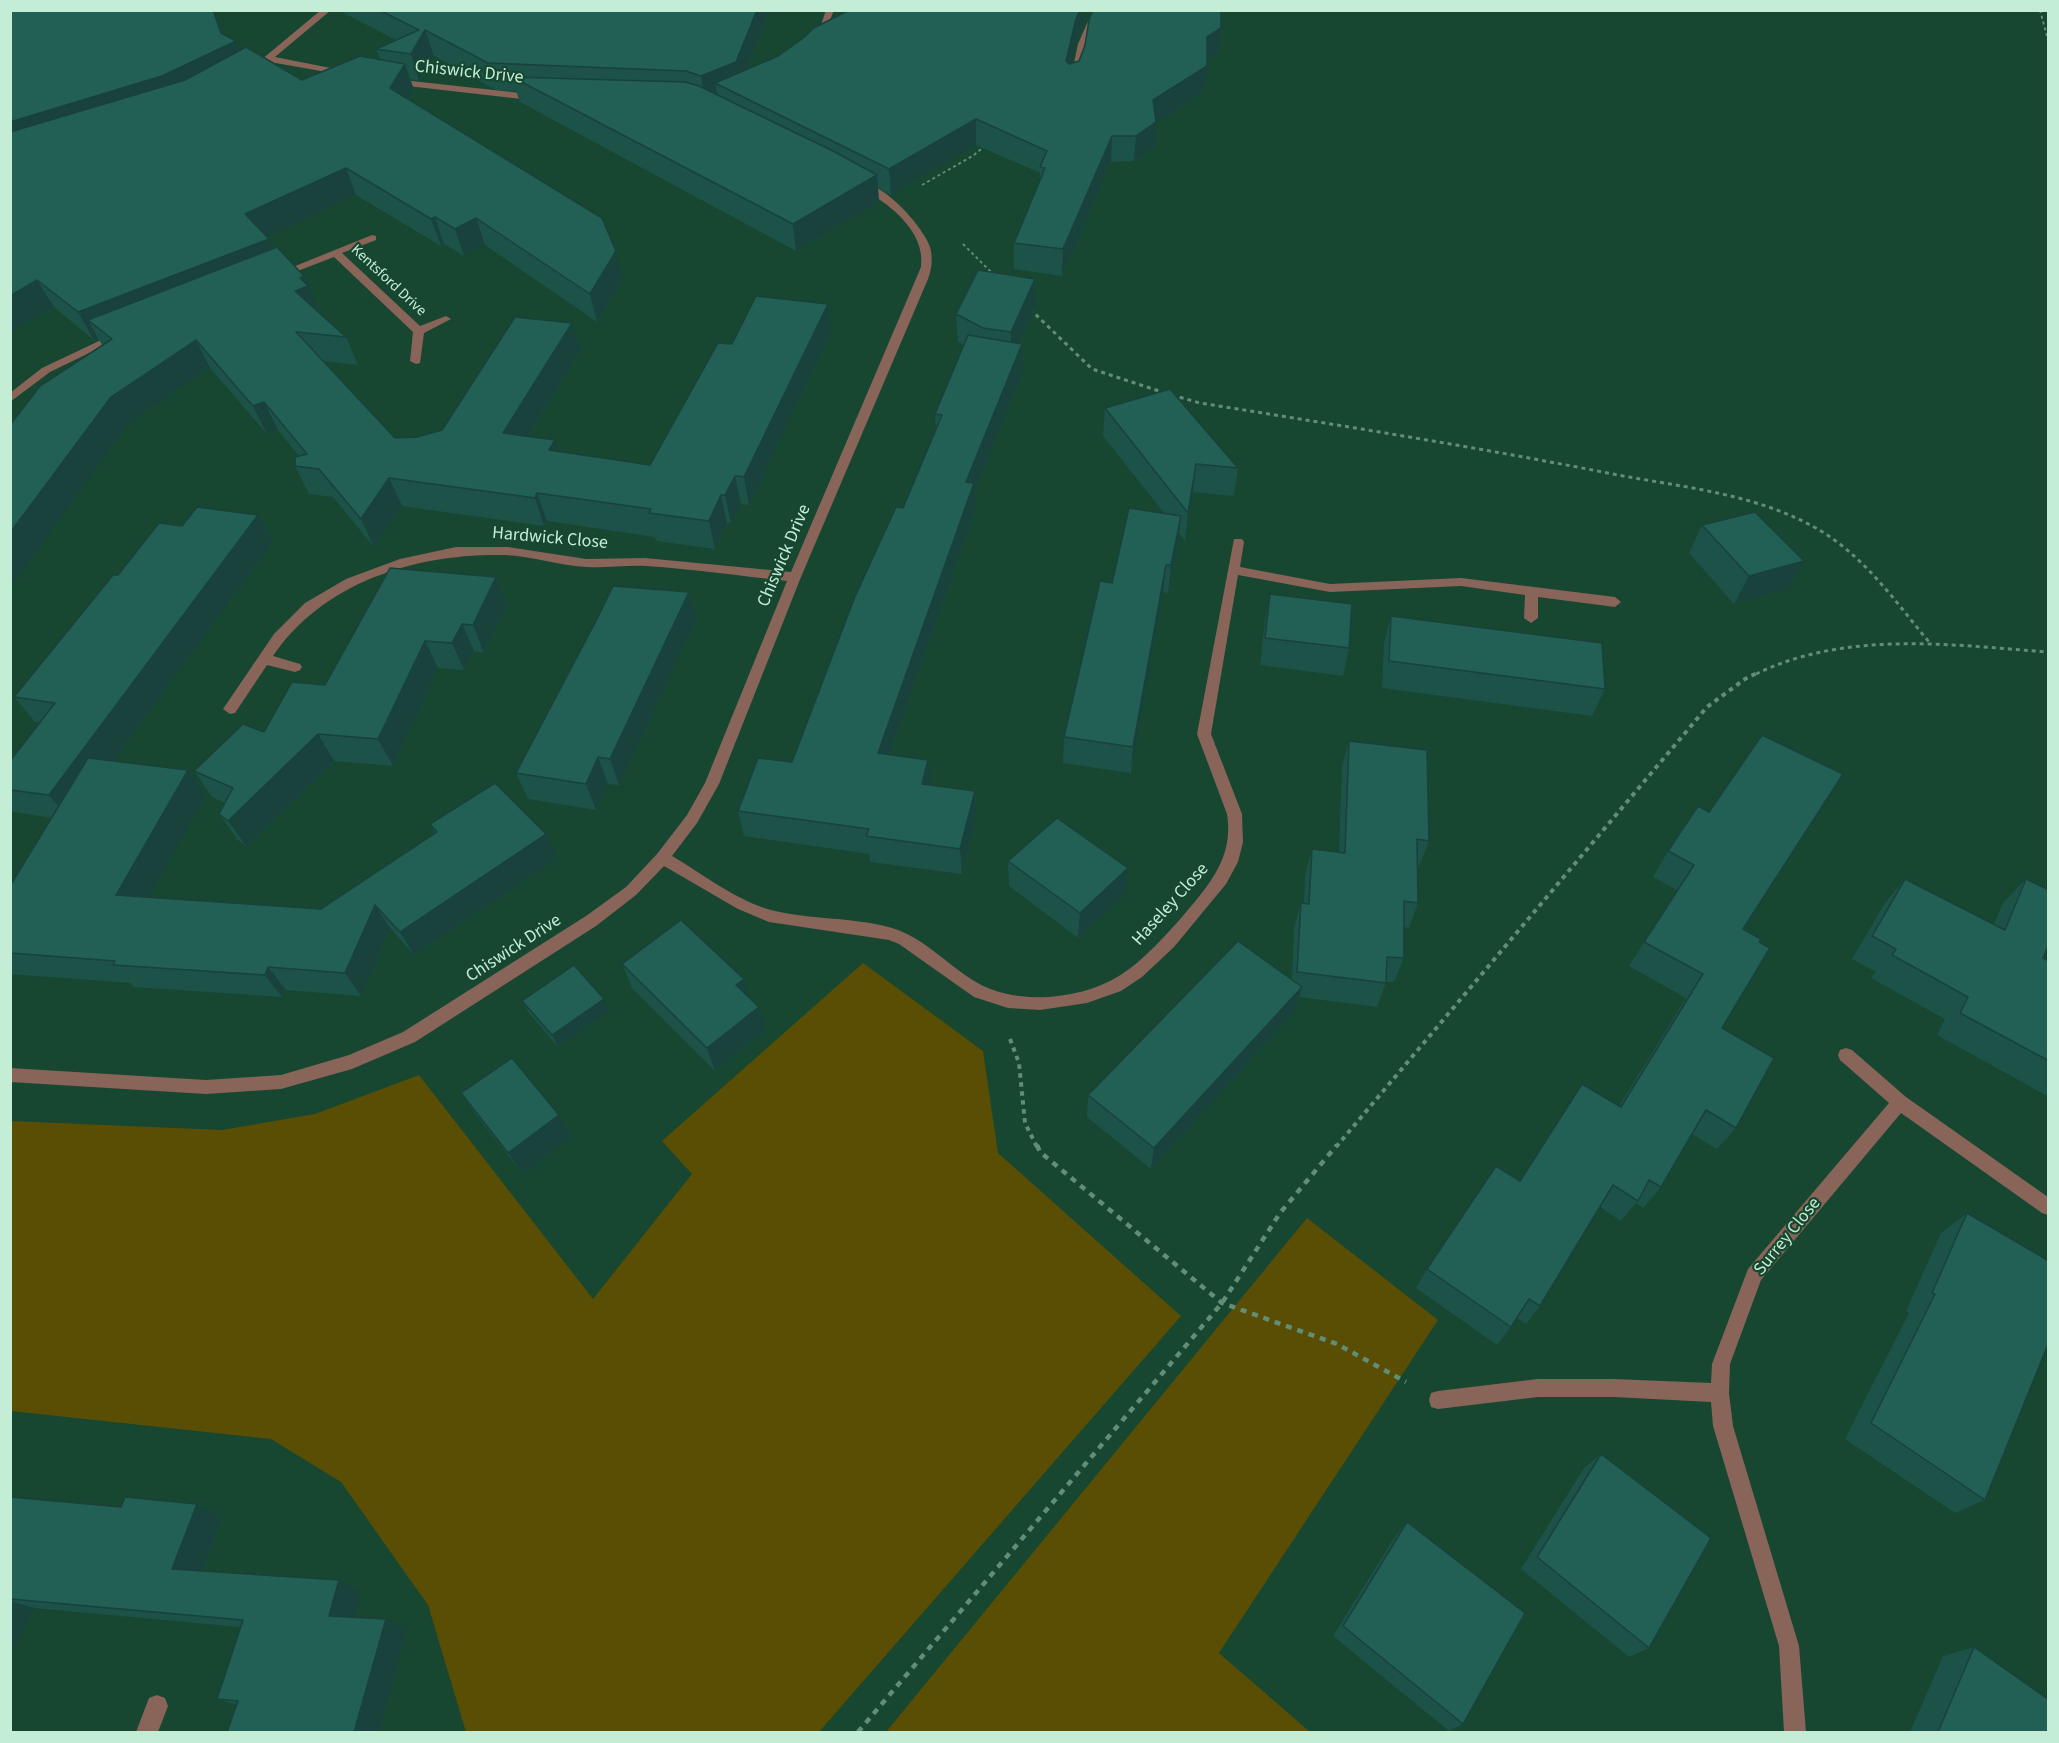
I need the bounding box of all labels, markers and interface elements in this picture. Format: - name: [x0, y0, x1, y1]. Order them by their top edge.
- street label: Chiswick Drive: [414, 57, 524, 89]
- street label: Kentsford Drive: [347, 241, 429, 321]
- street label: Chiswick Drive: [754, 502, 816, 610]
- street label: Hardwick Close: [491, 523, 609, 555]
- street label: Haseley Close: [1128, 859, 1214, 951]
- street label: Chiswick Drive: [462, 910, 566, 988]
- street label: Surrey Close: [1750, 1194, 1826, 1280]

